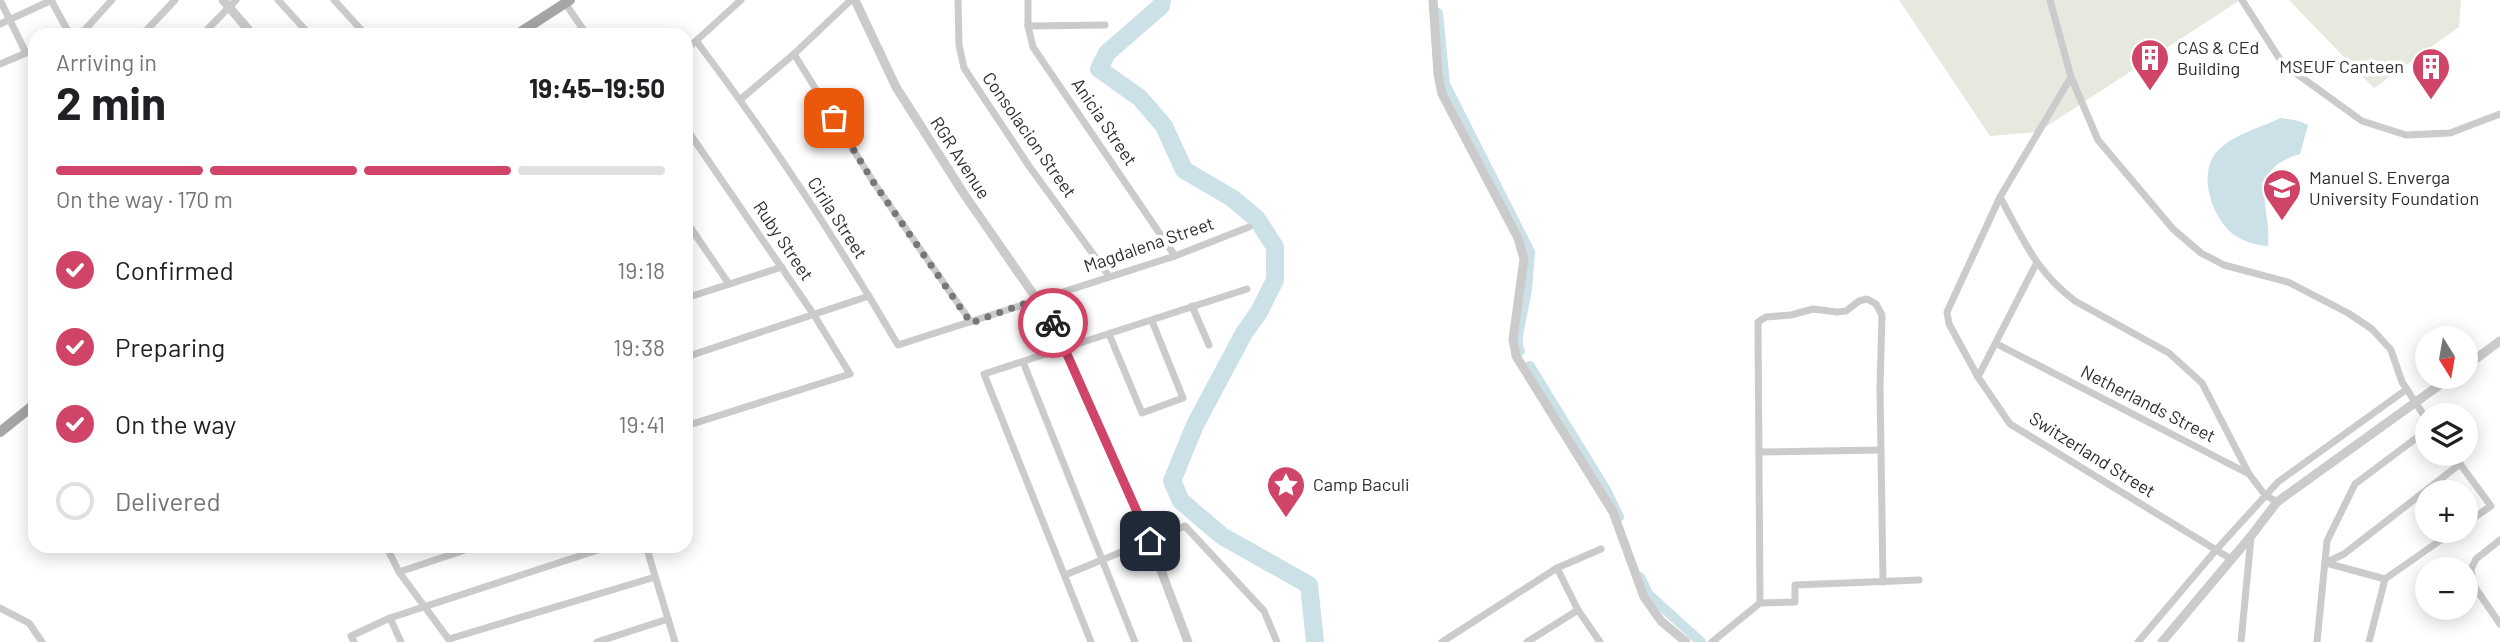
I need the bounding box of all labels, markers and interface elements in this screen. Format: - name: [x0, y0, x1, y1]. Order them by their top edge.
- place label: CAS & CEd Building: [2177, 36, 2259, 79]
- building icon: CAS & CEd Building: [2129, 37, 2171, 92]
- building icon: MSEUF Canteen: [2410, 46, 2452, 101]
- text: Arriving in: [56, 48, 157, 76]
- place label: MSEUF Canteen: [2279, 55, 2404, 77]
- street label: Consolacion Street: [978, 67, 1081, 202]
- text: 19:45–19:50: [529, 72, 665, 103]
- street label: Anicia Street: [1067, 73, 1142, 170]
- text: 2 min: [56, 74, 166, 129]
- pin: [804, 88, 864, 148]
- icon: bag: [815, 99, 853, 137]
- street label: RGR Avenue: [926, 112, 996, 203]
- place label: Manuel S. Enverga University Foundation: [2309, 166, 2479, 209]
- school or university icon: Manuel S. Enverga University Foundation: [2261, 167, 2303, 222]
- street label: Cirila Street: [803, 173, 872, 262]
- text: On the way · 170 m: [56, 185, 233, 213]
- street label: Ruby Street: [749, 196, 818, 284]
- street label: Magdalena Street: [1081, 211, 1217, 277]
- icon: check: [56, 251, 94, 289]
- text: Confirmed: [115, 254, 234, 285]
- text: 19:18: [617, 256, 665, 284]
- courier: [1018, 288, 1088, 358]
- icon: bike: [1034, 304, 1072, 342]
- north arrow: [2415, 326, 2478, 388]
- map controls: [2415, 326, 2478, 620]
- icon: check: [56, 328, 94, 366]
- text: Preparing: [115, 331, 225, 362]
- text: 19:38: [613, 333, 665, 361]
- street label: Netherlands Street: [2077, 360, 2219, 447]
- button: layers: [2415, 403, 2478, 466]
- icon: check: [56, 405, 94, 443]
- street label: Switzerland Street: [2026, 407, 2160, 502]
- text: On the way: [115, 408, 236, 439]
- text: 19:41: [619, 410, 665, 438]
- place icon: Camp Baculi: [1265, 464, 1307, 519]
- place label: Camp Baculi: [1313, 473, 1410, 495]
- button: +: [2415, 480, 2478, 543]
- text: Delivered: [115, 485, 221, 516]
- pin: [1120, 511, 1180, 571]
- icon: home: [1131, 522, 1169, 560]
- button: −: [2415, 557, 2478, 620]

